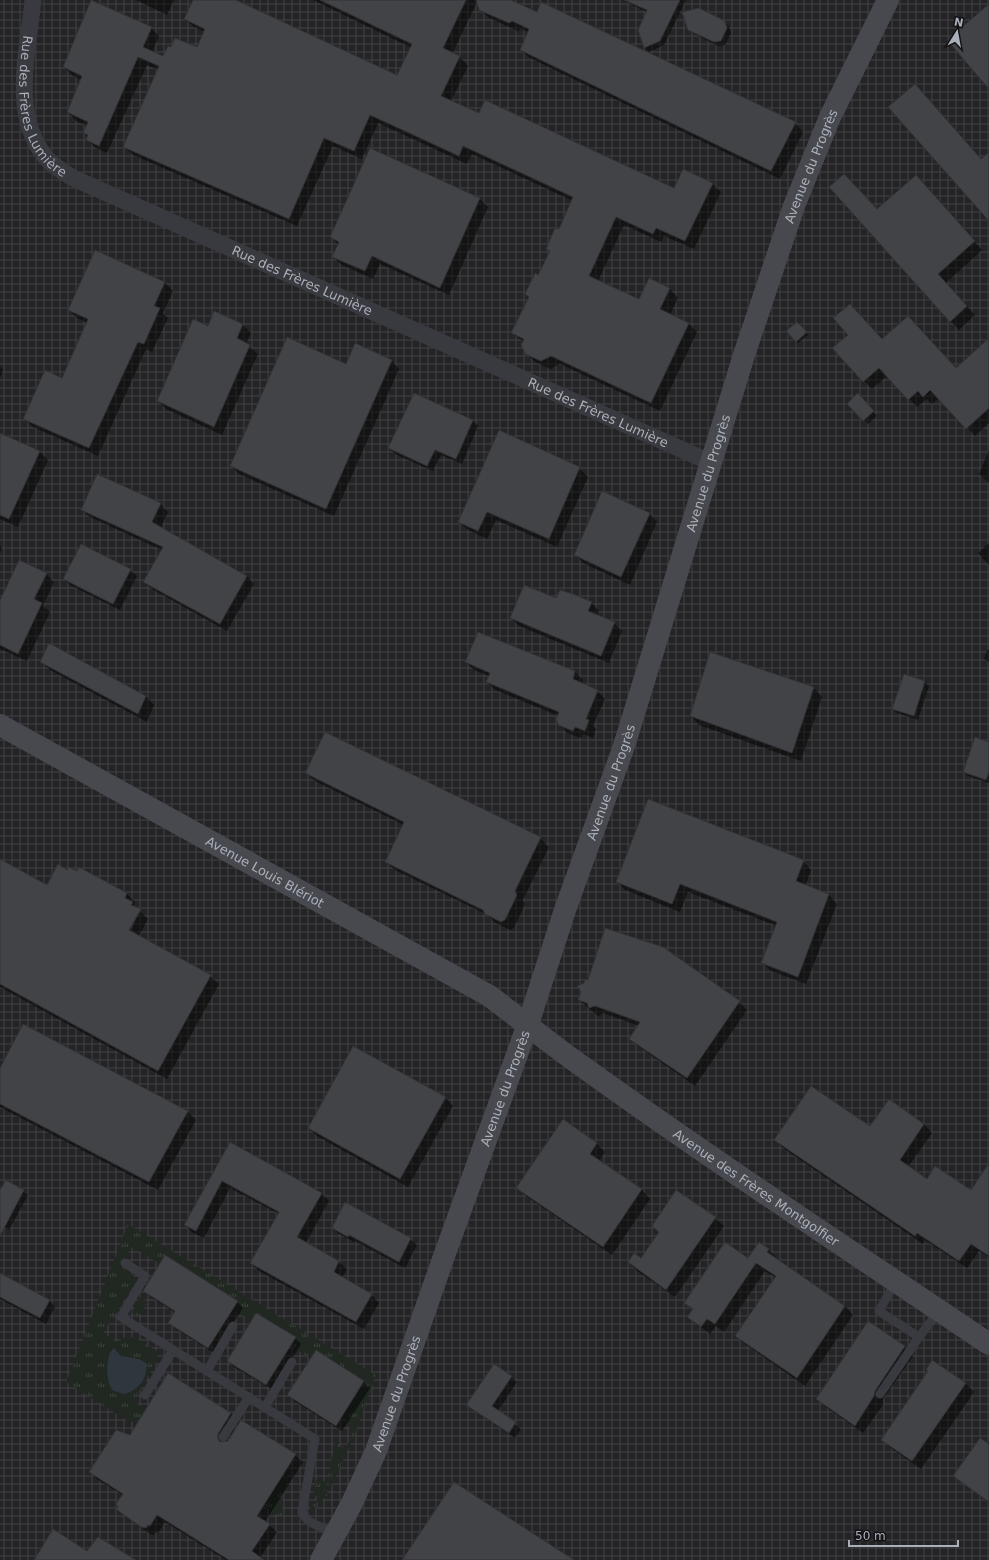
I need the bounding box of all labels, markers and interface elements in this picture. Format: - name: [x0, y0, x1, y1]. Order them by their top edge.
- north arrow: [937, 12, 977, 52]
- text: N: [953, 15, 965, 30]
- street label: Rue des Frères Lumière: [16, 35, 69, 180]
- street label: Avenue du Progrès: [782, 106, 841, 225]
- street label: Rue des Frères Lumière: [230, 243, 375, 319]
- street label: Rue des Frères Lumière: [525, 375, 671, 451]
- street label: Avenue du Progrès: [683, 413, 733, 534]
- street label: Avenue du Progrès: [584, 722, 638, 842]
- street label: Avenue Louis Blériot: [203, 833, 327, 911]
- street label: Avenue du Progrès: [477, 1028, 533, 1148]
- street label: Avenue des Frères Montgolfier: [670, 1126, 842, 1250]
- street label: Avenue du Progrès: [369, 1333, 424, 1454]
- scale bar: [849, 1522, 958, 1548]
- text: 50 m: [855, 1529, 886, 1543]

